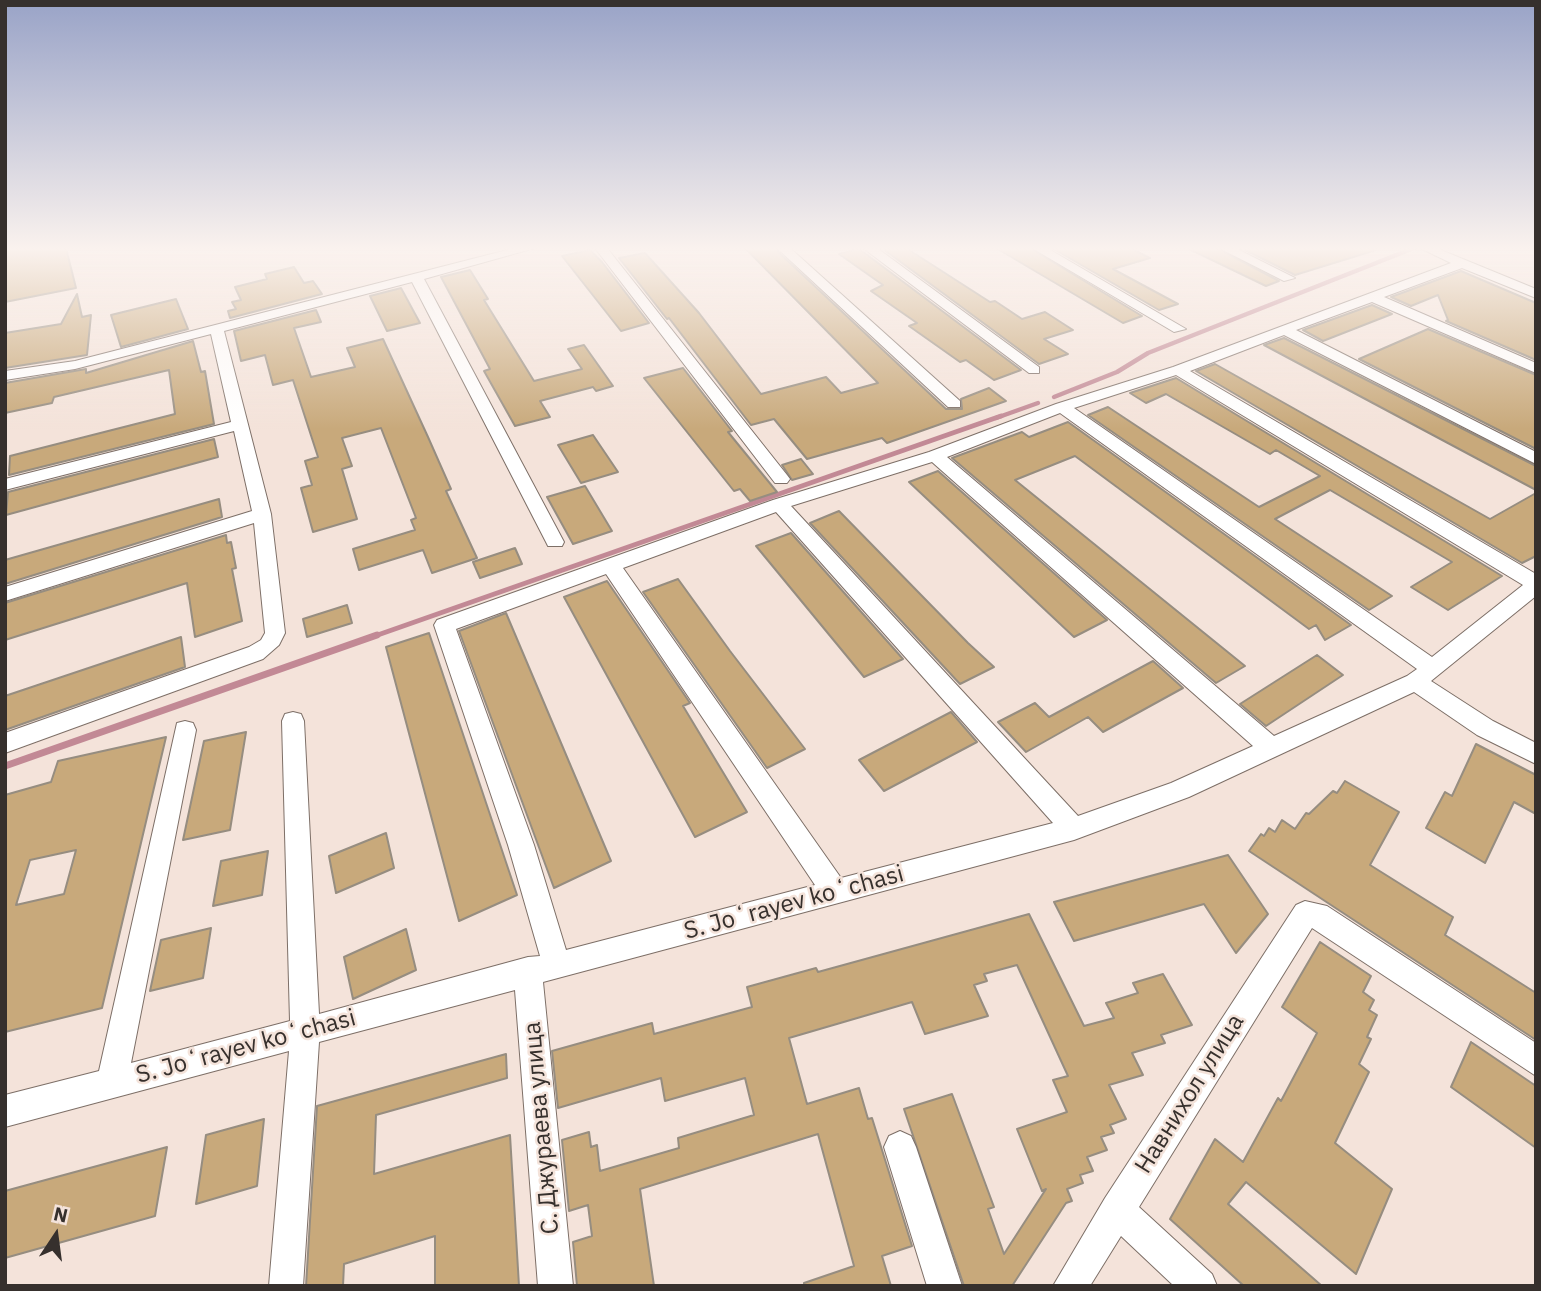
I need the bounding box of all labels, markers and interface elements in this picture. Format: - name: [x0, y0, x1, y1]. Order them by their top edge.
- street label: S. Joʻrayev koʻchasi: [681, 860, 907, 946]
- street label: S. Joʻrayev koʻchasi: [133, 1004, 359, 1090]
- street label: Навнихол улица: [1129, 1009, 1251, 1179]
- street label: С. Джураева улица: [518, 1021, 566, 1235]
- north arrow: [21, 1200, 91, 1270]
- text: N: [51, 1201, 70, 1228]

